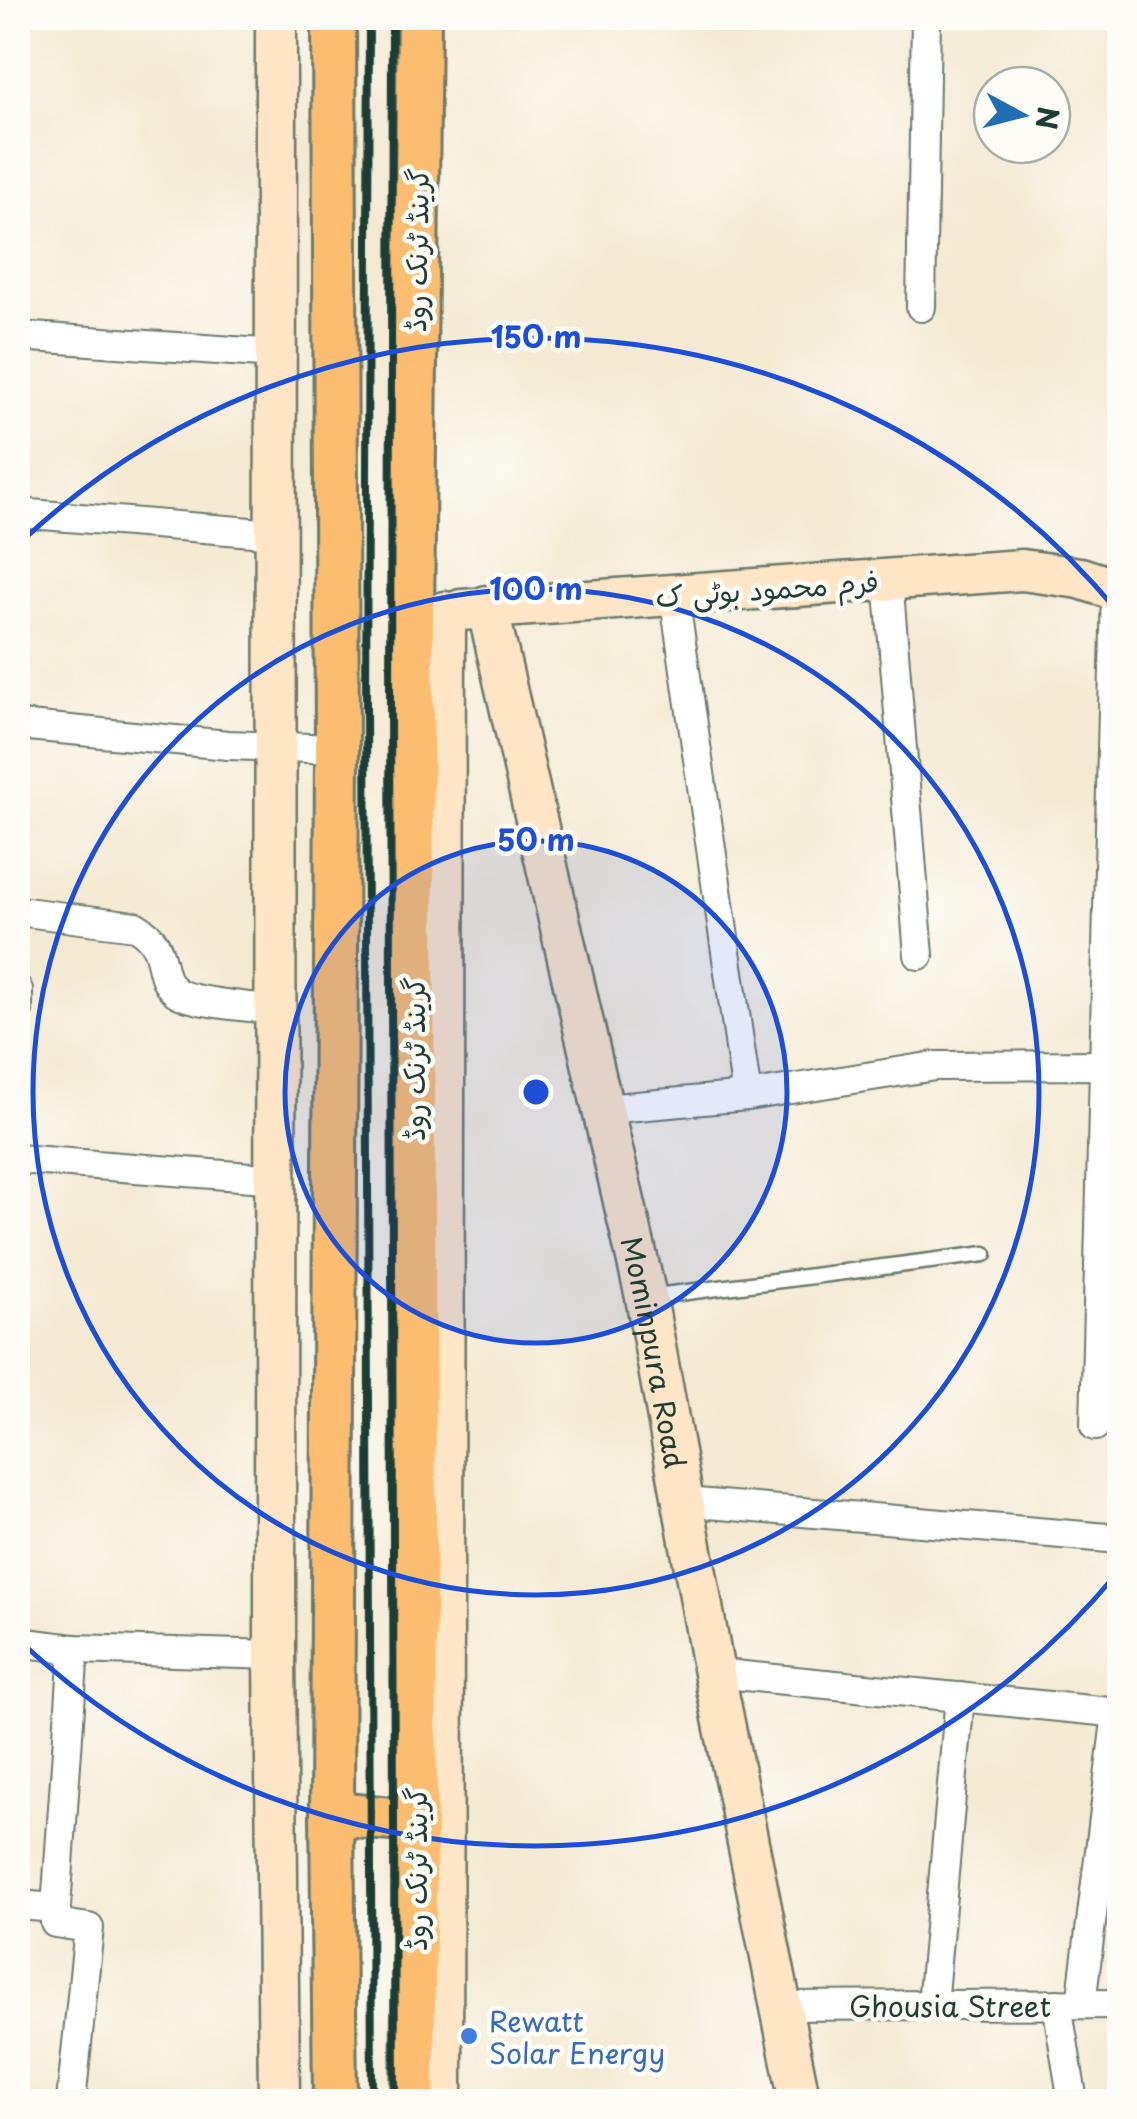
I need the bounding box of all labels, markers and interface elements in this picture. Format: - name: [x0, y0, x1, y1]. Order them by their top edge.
- north arrow: [972, 65, 1072, 165]
- text: N: [1026, 105, 1071, 132]
- street label: گرینڈ ٹرنک روڈ: [393, 168, 439, 332]
- text: 150 m: [491, 313, 581, 358]
- street label: فرم محمود بوٹی ک: [654, 559, 880, 619]
- text: 100 m: [489, 565, 583, 610]
- text: 50 m: [497, 816, 575, 861]
- street label: گرینڈ ٹرنک روڈ: [392, 977, 435, 1141]
- centre of rings: [518, 1074, 554, 1110]
- street label: Mominpura Road: [611, 1232, 698, 1472]
- street label: گرینڈ ٹرنک روڈ: [394, 1787, 437, 1951]
- street label: Ghousia Street: [849, 1984, 1051, 2027]
- place label: Rewatt Solar Energy: [489, 1999, 665, 2074]
- marker: Rewatt Solar Energy: [458, 2025, 480, 2047]

